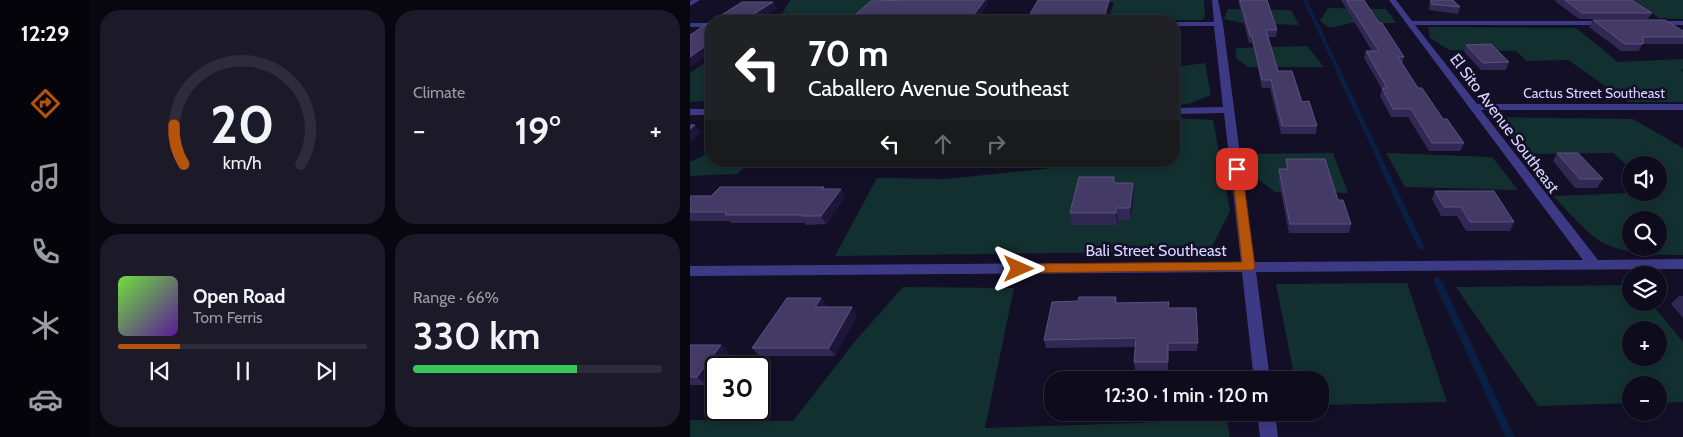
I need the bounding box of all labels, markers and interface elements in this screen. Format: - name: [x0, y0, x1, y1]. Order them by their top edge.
- text: 12:29: [21, 20, 69, 47]
- text: 70 m: [808, 32, 889, 75]
- icon: left: [725, 35, 790, 100]
- street label: El Sito Avenue Southeast: [1446, 50, 1564, 197]
- text: Caballero Avenue Southeast: [808, 75, 1069, 102]
- text: Climate: [413, 83, 465, 102]
- street label: Cactus Street Southeast: [1523, 84, 1665, 102]
- icon: directions: [28, 86, 63, 121]
- text: 20: [210, 93, 275, 156]
- text: 19°: [515, 107, 560, 154]
- text: −: [413, 113, 425, 147]
- text: +: [650, 113, 662, 147]
- icon: left: [876, 130, 904, 158]
- icon: ahead: [929, 130, 957, 158]
- icon: right: [982, 130, 1010, 158]
- pin: [1216, 148, 1258, 190]
- text: km/h: [223, 152, 262, 173]
- icon: arrive: [1223, 155, 1251, 183]
- map controls: [1622, 156, 1667, 421]
- button: sound: [1622, 156, 1667, 201]
- icon: music: [28, 160, 63, 195]
- button: search: [1622, 211, 1667, 256]
- icon: phone: [28, 234, 63, 269]
- street label: Bali Street Southeast: [1085, 241, 1227, 260]
- position arrow: [992, 242, 1044, 294]
- button: layers: [1622, 266, 1667, 311]
- text: Open Road: [193, 285, 285, 308]
- text: Range · 66%: [413, 288, 499, 307]
- icon: climate: [28, 308, 63, 343]
- text: Tom Ferris: [193, 308, 263, 327]
- text: 330 km: [413, 312, 540, 359]
- button: +: [1622, 321, 1667, 366]
- speed limit sign: 30: [705, 356, 770, 421]
- icon: previous: [146, 357, 174, 385]
- icon: pause: [229, 357, 257, 385]
- icon: next: [312, 357, 340, 385]
- button: −: [1622, 376, 1667, 421]
- icon: car: [28, 382, 63, 417]
- text: 12:30 · 1 min · 120 m: [1105, 384, 1268, 407]

